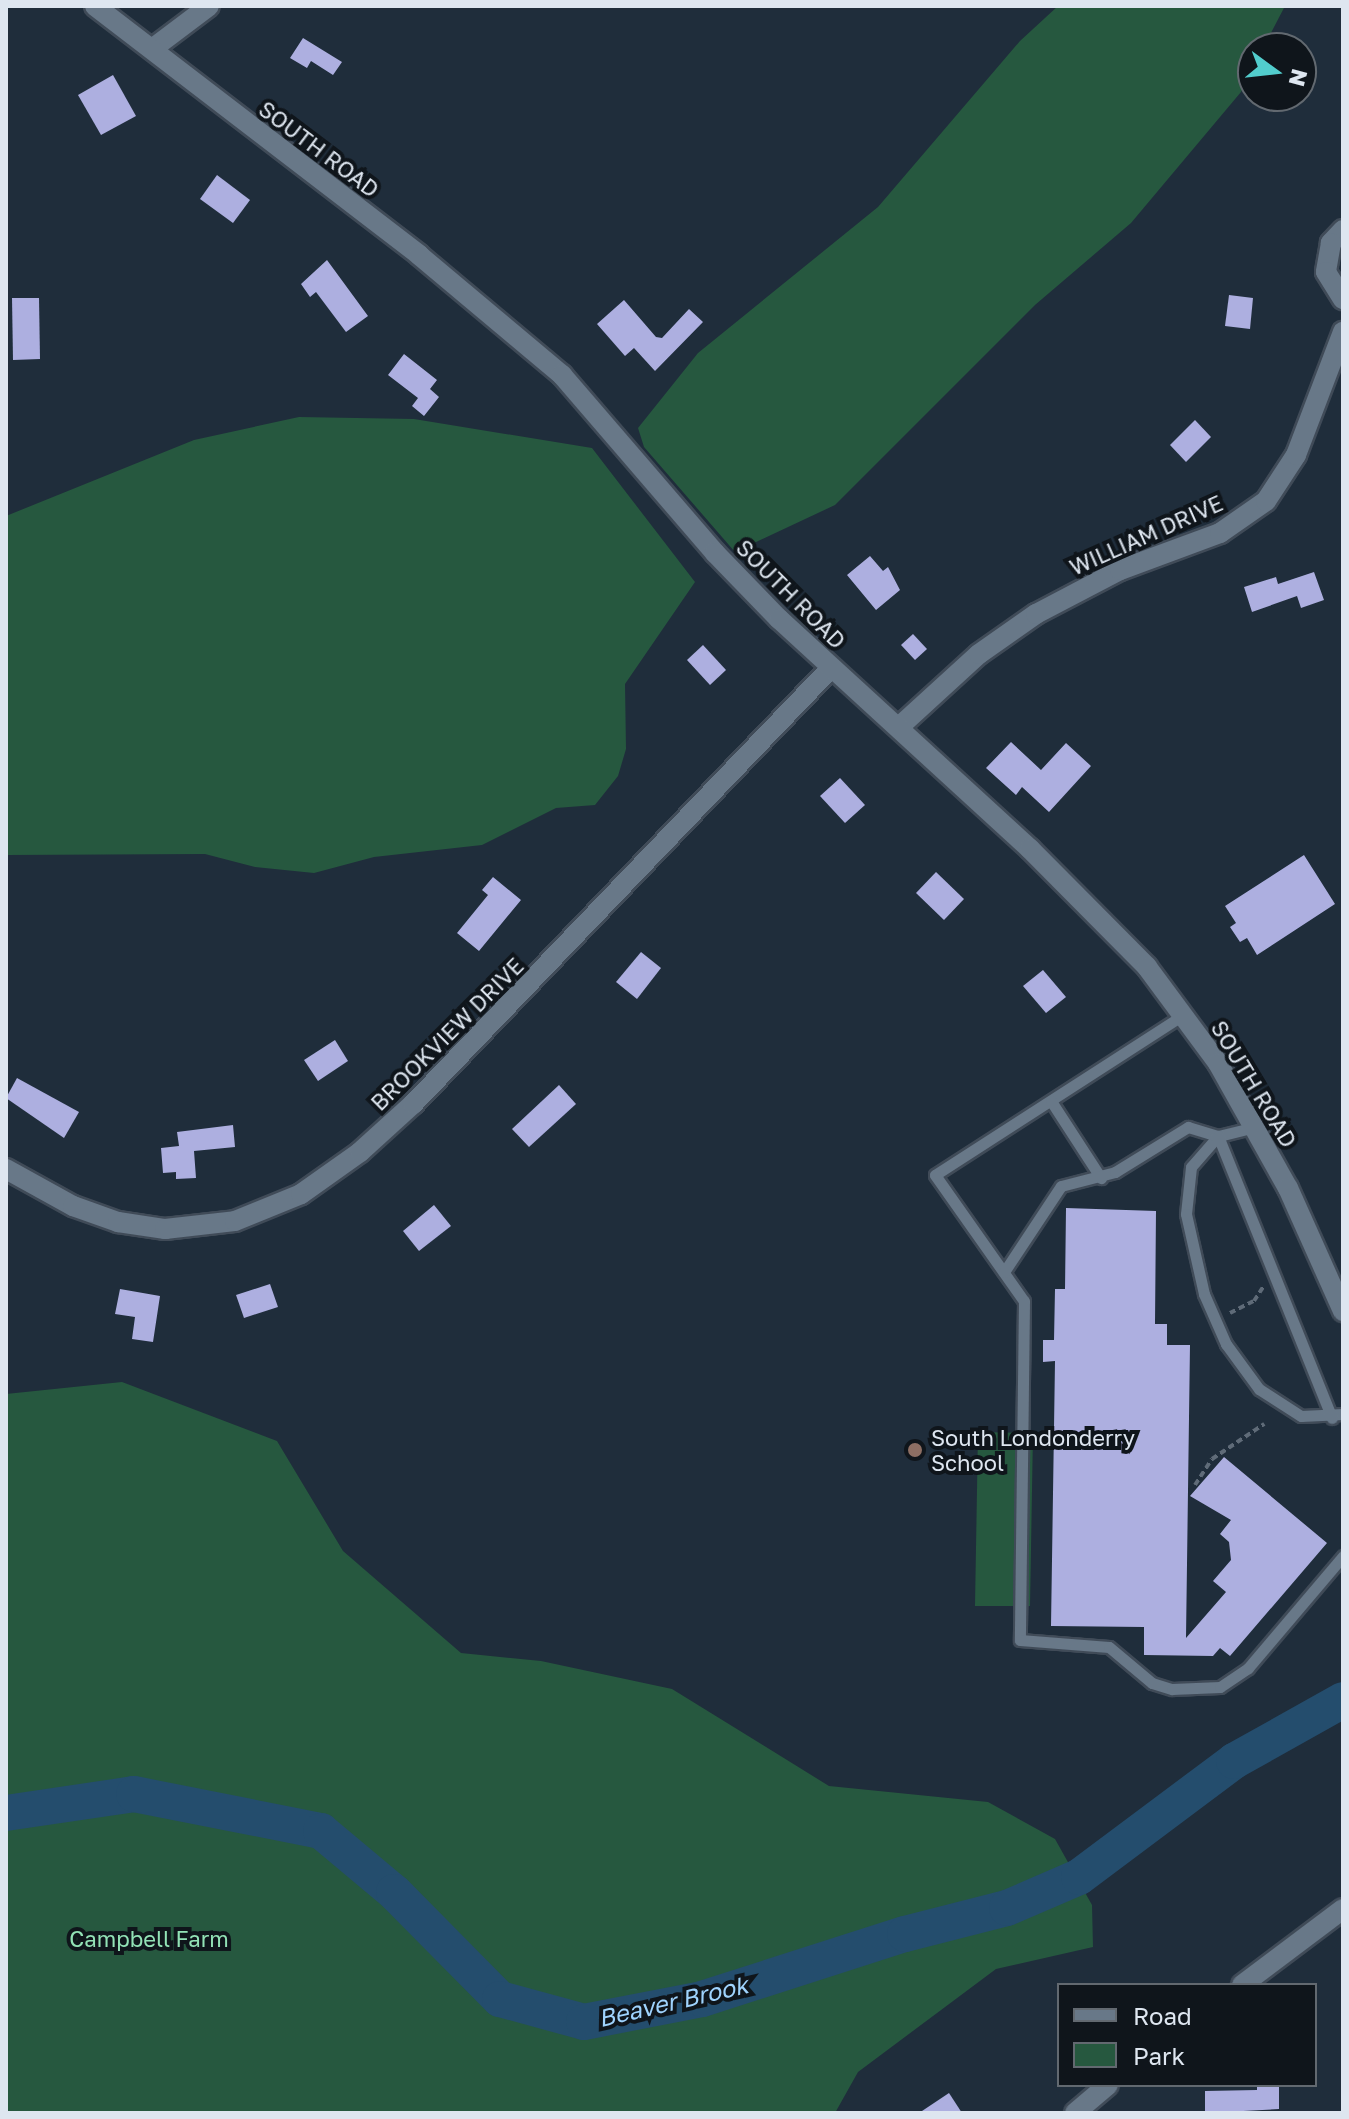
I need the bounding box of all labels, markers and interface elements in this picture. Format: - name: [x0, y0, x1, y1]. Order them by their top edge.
- north arrow: [1237, 32, 1317, 112]
- text: N: [1284, 66, 1314, 89]
- street label: SOUTH ROAD: [254, 95, 384, 203]
- street label: WILLIAM DRIVE: [1065, 489, 1227, 581]
- street label: SOUTH ROAD: [731, 534, 851, 654]
- street label: BROOKVIEW DRIVE: [365, 952, 529, 1116]
- street label: SOUTH ROAD: [1206, 1016, 1302, 1152]
- place label: South Londonderry School: [931, 1424, 1135, 1476]
- marker: South Londonderry School: [906, 1441, 924, 1459]
- park label: Campbell Farm: [69, 1926, 229, 1952]
- water label: Beaver Brook: [595, 1970, 751, 2032]
- legend: [1057, 1983, 1317, 2087]
- text: Road: [1133, 2001, 1192, 2030]
- text: Park: [1133, 2041, 1185, 2070]

